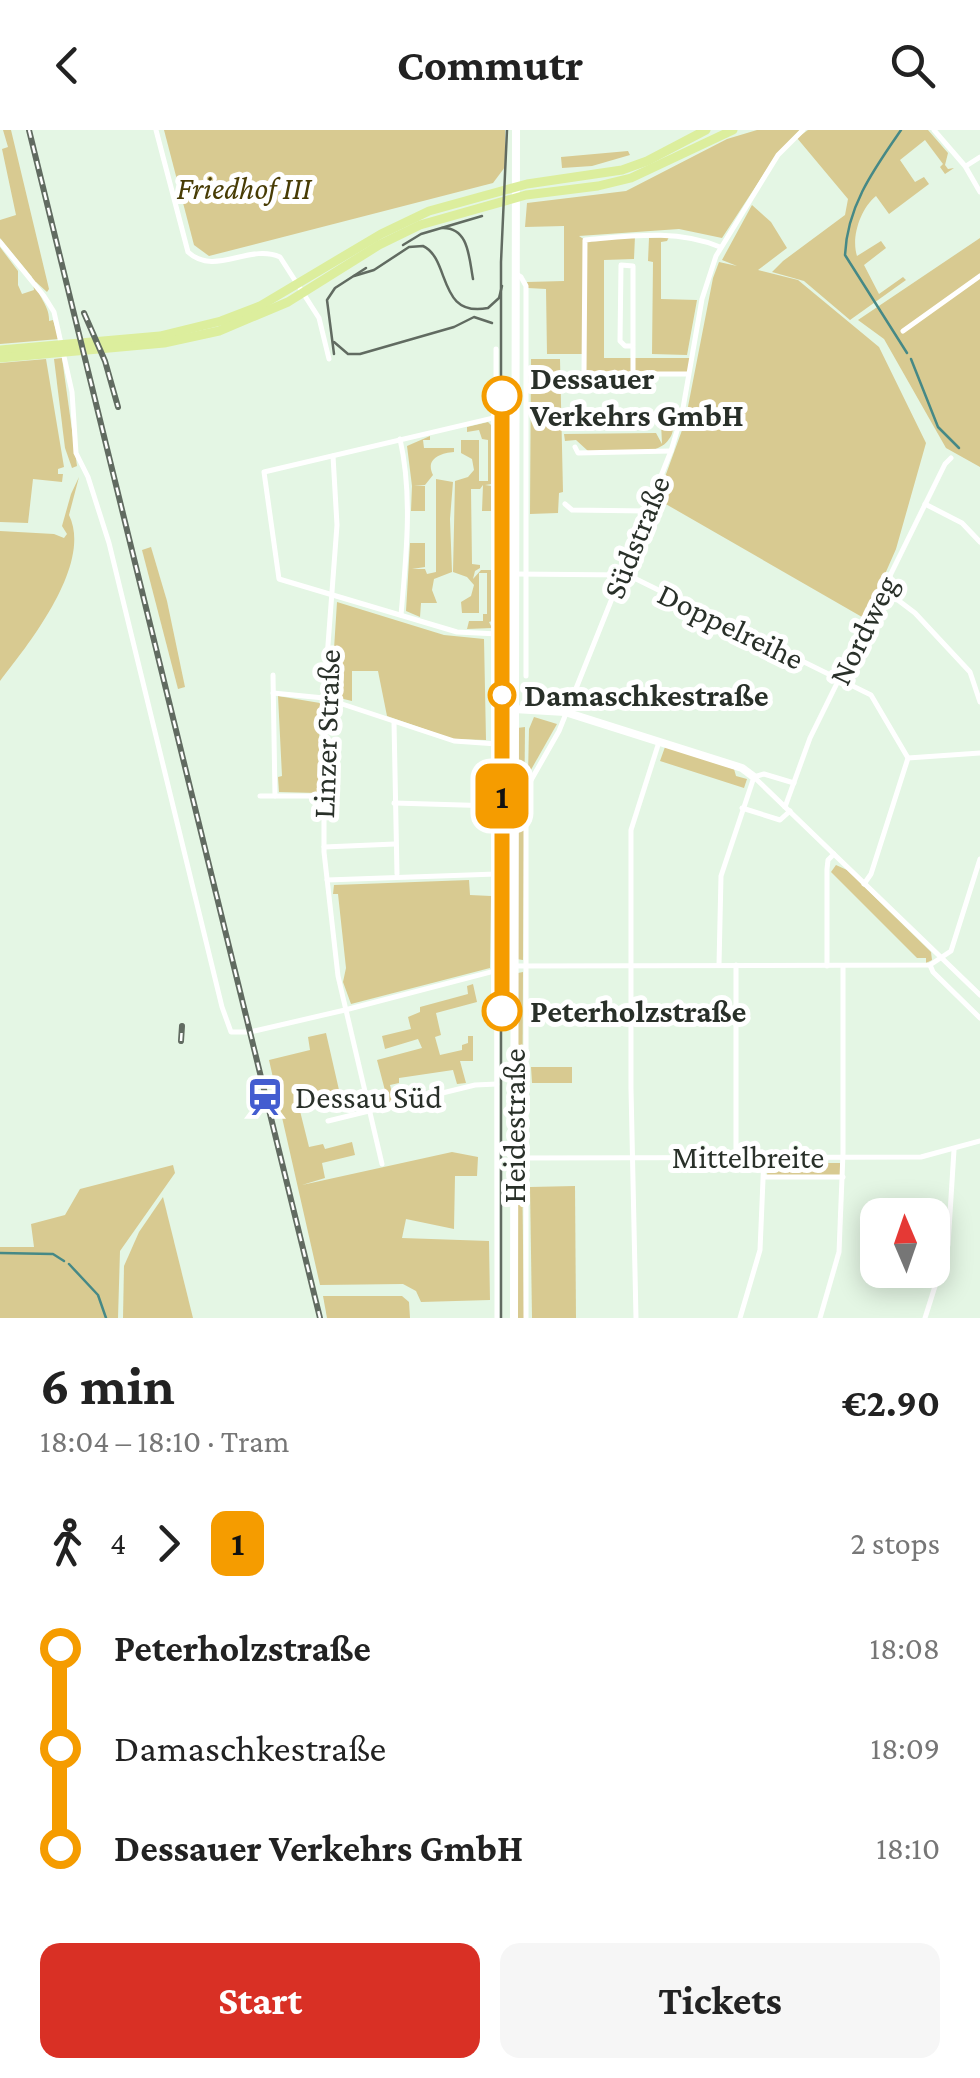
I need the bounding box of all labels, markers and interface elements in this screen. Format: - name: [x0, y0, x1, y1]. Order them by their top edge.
- icon: back: [40, 38, 95, 93]
- icon: search: [885, 38, 940, 93]
- text: Commutr: [397, 40, 583, 90]
- park label: Friedhof III: [177, 170, 313, 206]
- place label: Dessauer Verkehrs GmbH: [529, 360, 744, 433]
- marker: Dessauer Verkehrs GmbH: [483, 377, 521, 415]
- street label: Südstraße: [595, 470, 677, 604]
- street label: Nordweg: [821, 570, 905, 690]
- street label: Doppelreihe: [652, 575, 810, 677]
- street label: Linzer Straße: [305, 649, 347, 819]
- place label: Damaschkestraße: [524, 677, 769, 713]
- marker: Damaschkestraße: [489, 682, 515, 708]
- line badge: 1: [470, 764, 534, 828]
- text: 1: [495, 777, 509, 816]
- marker: Peterholzstraße: [483, 992, 521, 1030]
- place label: Peterholzstraße: [530, 993, 746, 1029]
- street label: Heidestraße: [496, 1049, 532, 1203]
- station icon: Dessau Süd: [244, 1076, 286, 1118]
- place label: Dessau Süd: [295, 1079, 442, 1115]
- street label: Mittelbreite: [672, 1139, 824, 1175]
- north arrow: [860, 1198, 950, 1288]
- map controls: [860, 1198, 950, 1288]
- text: 6 min: [40, 1355, 175, 1416]
- text: €2.90: [842, 1382, 940, 1424]
- text: 18:04 – 18:10 · Tram: [40, 1423, 289, 1459]
- icon: walk: [40, 1516, 95, 1571]
- icon: forward: [141, 1516, 196, 1571]
- text: 1: [231, 1524, 244, 1563]
- text: 4: [110, 1525, 126, 1561]
- text: 2 stops: [851, 1525, 940, 1561]
- text: Peterholzstraße: [114, 1627, 371, 1669]
- text: 18:08: [870, 1630, 940, 1666]
- text: Damaschkestraße: [114, 1727, 386, 1769]
- text: 18:09: [871, 1730, 940, 1766]
- text: Dessauer Verkehrs GmbH: [114, 1827, 523, 1869]
- text: 18:10: [876, 1830, 940, 1866]
- button: Start: [40, 1943, 480, 2058]
- button: Tickets: [500, 1943, 940, 2058]

